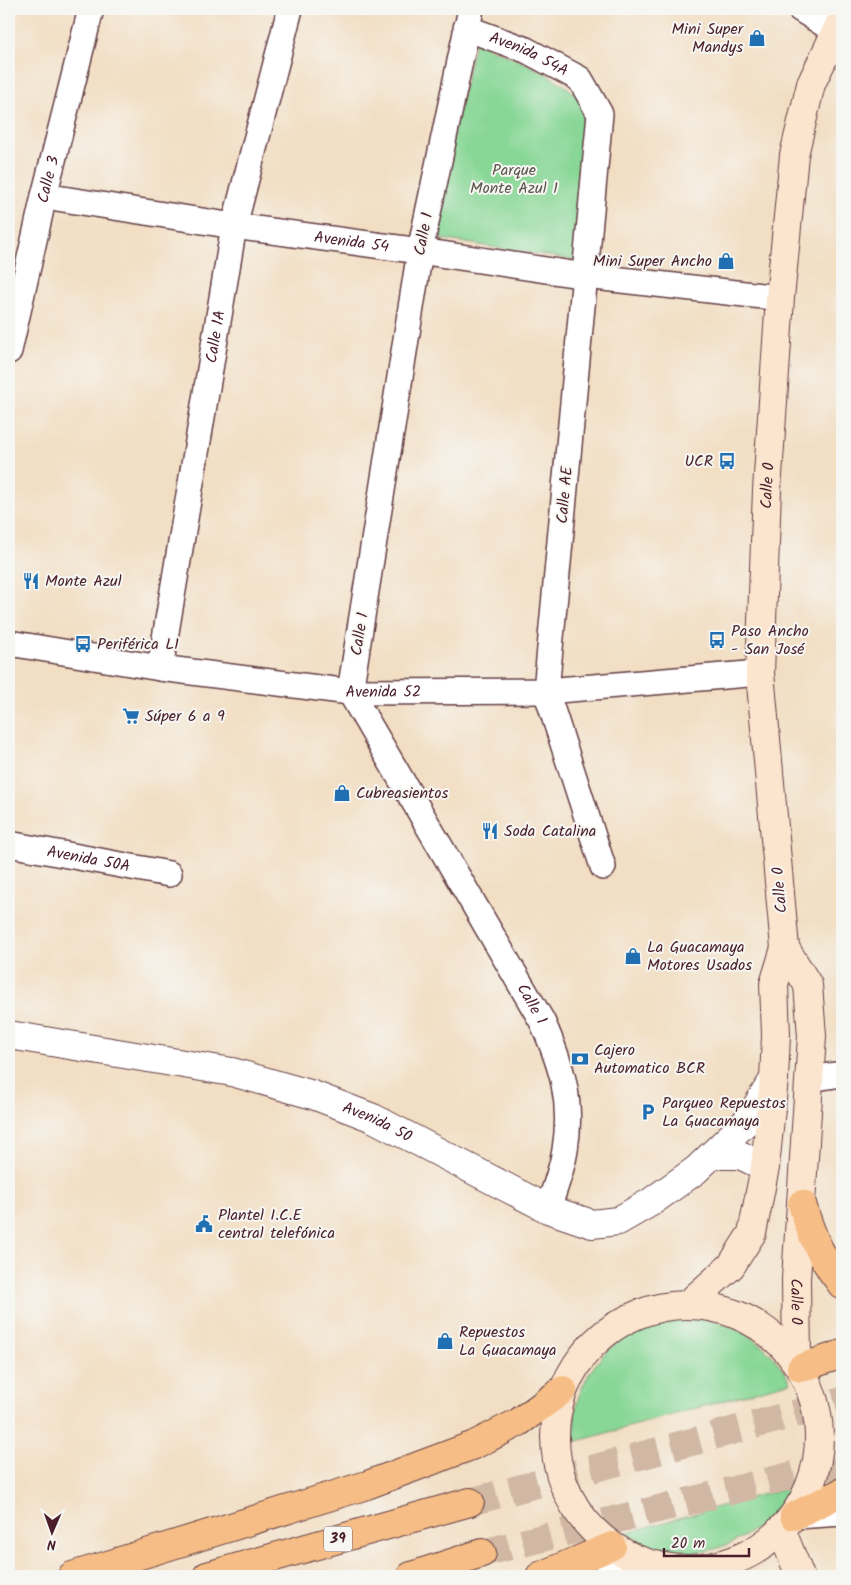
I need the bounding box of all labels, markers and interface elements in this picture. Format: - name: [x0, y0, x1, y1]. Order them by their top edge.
- place label: Mini Super Mandys: [671, 17, 745, 60]
- street label: Avenida 54A: [486, 25, 573, 83]
- shop icon: Mini Super Mandys: [747, 28, 767, 48]
- street label: Calle 3: [30, 153, 66, 205]
- park label: Parque Monte Azul 1: [470, 158, 558, 201]
- street label: Calle 1: [408, 210, 440, 258]
- street label: Avenida 54: [313, 224, 391, 259]
- place label: Mini Super Ancho: [593, 249, 712, 274]
- shop icon: Mini Super Ancho: [716, 251, 736, 271]
- street label: Calle 1A: [199, 308, 232, 365]
- place label: UCR: [685, 449, 713, 474]
- bus stop icon: UCR: [717, 451, 737, 471]
- street label: Calle 0: [754, 462, 781, 509]
- street label: Calle AE: [550, 465, 580, 525]
- place label: Monte Azul: [45, 569, 122, 594]
- restaurant icon: Monte Azul: [21, 571, 41, 591]
- street label: Calle 1: [344, 611, 376, 657]
- place label: Paso Ancho - San José: [731, 619, 809, 662]
- bus stop icon: Paso Ancho - San José: [707, 630, 727, 650]
- place label: Periférica L1: [97, 632, 179, 657]
- bus stop icon: Periférica L1: [73, 634, 93, 654]
- street label: Avenida 52: [345, 679, 421, 705]
- place label: Súper 6 a 9: [145, 704, 225, 729]
- supermarket icon: Súper 6 a 9: [121, 706, 141, 726]
- place label: Cubreasientos: [356, 781, 448, 806]
- shop icon: Cubreasientos: [332, 783, 352, 803]
- place label: Soda Catalina: [504, 819, 596, 844]
- restaurant icon: Soda Catalina: [480, 821, 500, 841]
- street label: Avenida 50A: [45, 839, 133, 879]
- street label: Calle 0: [766, 866, 794, 914]
- place label: La Guacamaya Motores Usados: [647, 935, 752, 978]
- shop icon: La Guacamaya Motores Usados: [623, 946, 643, 966]
- street label: Calle 1: [510, 979, 554, 1029]
- place label: Cajero Automatico BCR: [594, 1038, 705, 1081]
- bank icon: Cajero Automatico BCR: [570, 1049, 590, 1069]
- place label: Parqueo Repuestos La Guacamaya: [662, 1091, 786, 1134]
- street label: Avenida 50: [339, 1095, 417, 1149]
- parking icon: Parqueo Repuestos La Guacamaya: [638, 1102, 658, 1122]
- place label: Plantel I.C.E central telefónica: [218, 1203, 335, 1246]
- public building icon: Plantel I.C.E central telefónica: [194, 1214, 214, 1234]
- street label: Calle 0: [783, 1278, 809, 1325]
- place label: Repuestos La Guacamaya: [459, 1320, 557, 1363]
- shop icon: Repuestos La Guacamaya: [435, 1331, 455, 1351]
- north arrow: [28, 1508, 78, 1558]
- scale bar: [664, 1525, 748, 1557]
- road number: 39: [324, 1526, 352, 1552]
- text: 20 m: [671, 1532, 705, 1556]
- text: N: [47, 1533, 56, 1555]

